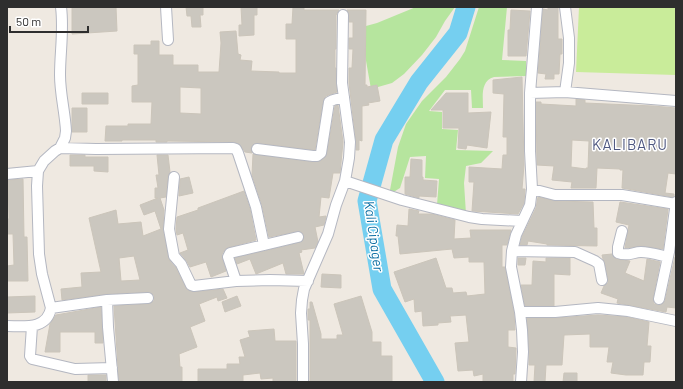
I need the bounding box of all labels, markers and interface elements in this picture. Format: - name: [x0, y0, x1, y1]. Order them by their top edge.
- scale bar: [10, 8, 88, 34]
- text: 50 m: [16, 14, 41, 28]
- district label: KALIBARU: [592, 135, 668, 153]
- water label: Kali Cipager: [361, 200, 388, 273]

